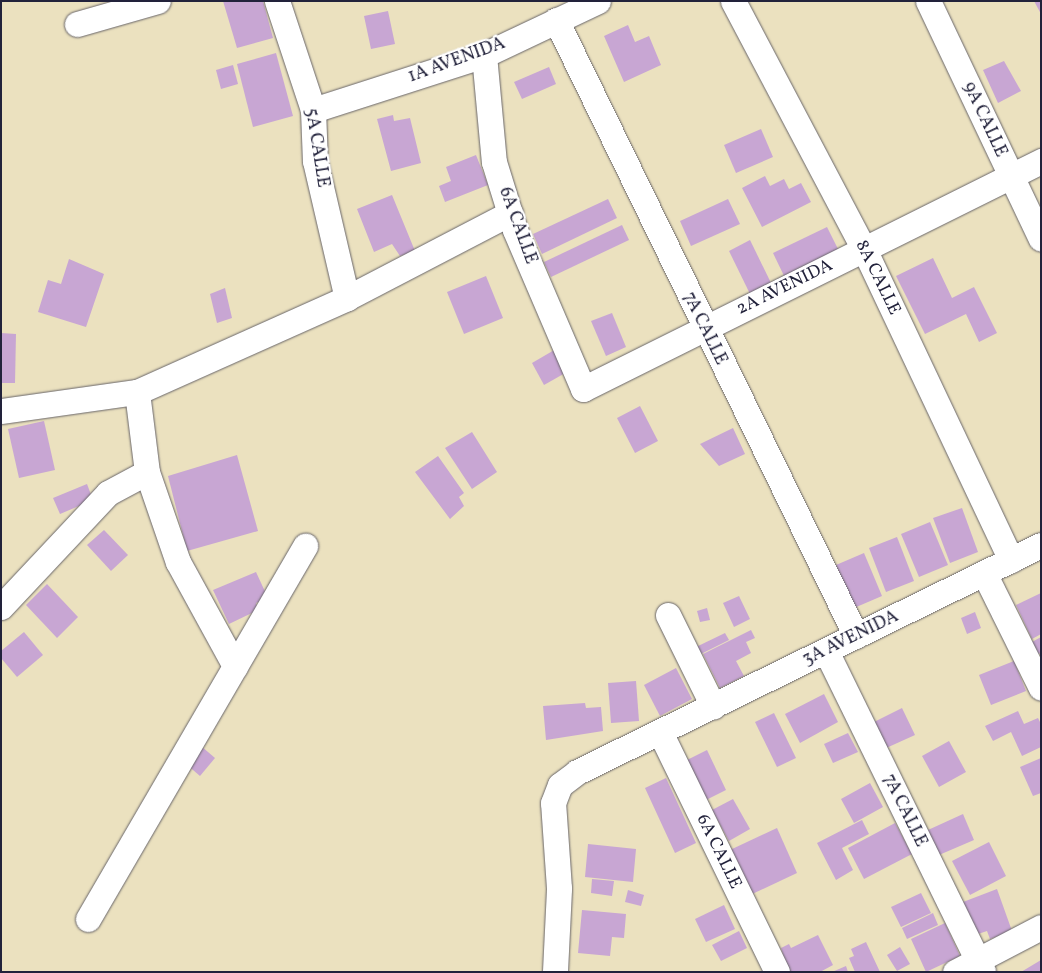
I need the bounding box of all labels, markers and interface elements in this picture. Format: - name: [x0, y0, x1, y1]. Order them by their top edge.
- street label: 1A AVENIDA: [406, 33, 508, 89]
- street label: 9A CALLE: [957, 79, 1011, 161]
- street label: 5A CALLE: [299, 107, 333, 189]
- street label: 6A CALLE: [493, 185, 541, 267]
- street label: 8A CALLE: [850, 237, 904, 319]
- street label: 2A AVENIDA: [733, 255, 837, 321]
- street label: 7A CALLE: [677, 289, 731, 369]
- street label: 3A AVENIDA: [800, 607, 902, 671]
- street label: 7A CALLE: [877, 771, 931, 851]
- street label: 6A CALLE: [691, 811, 745, 893]

